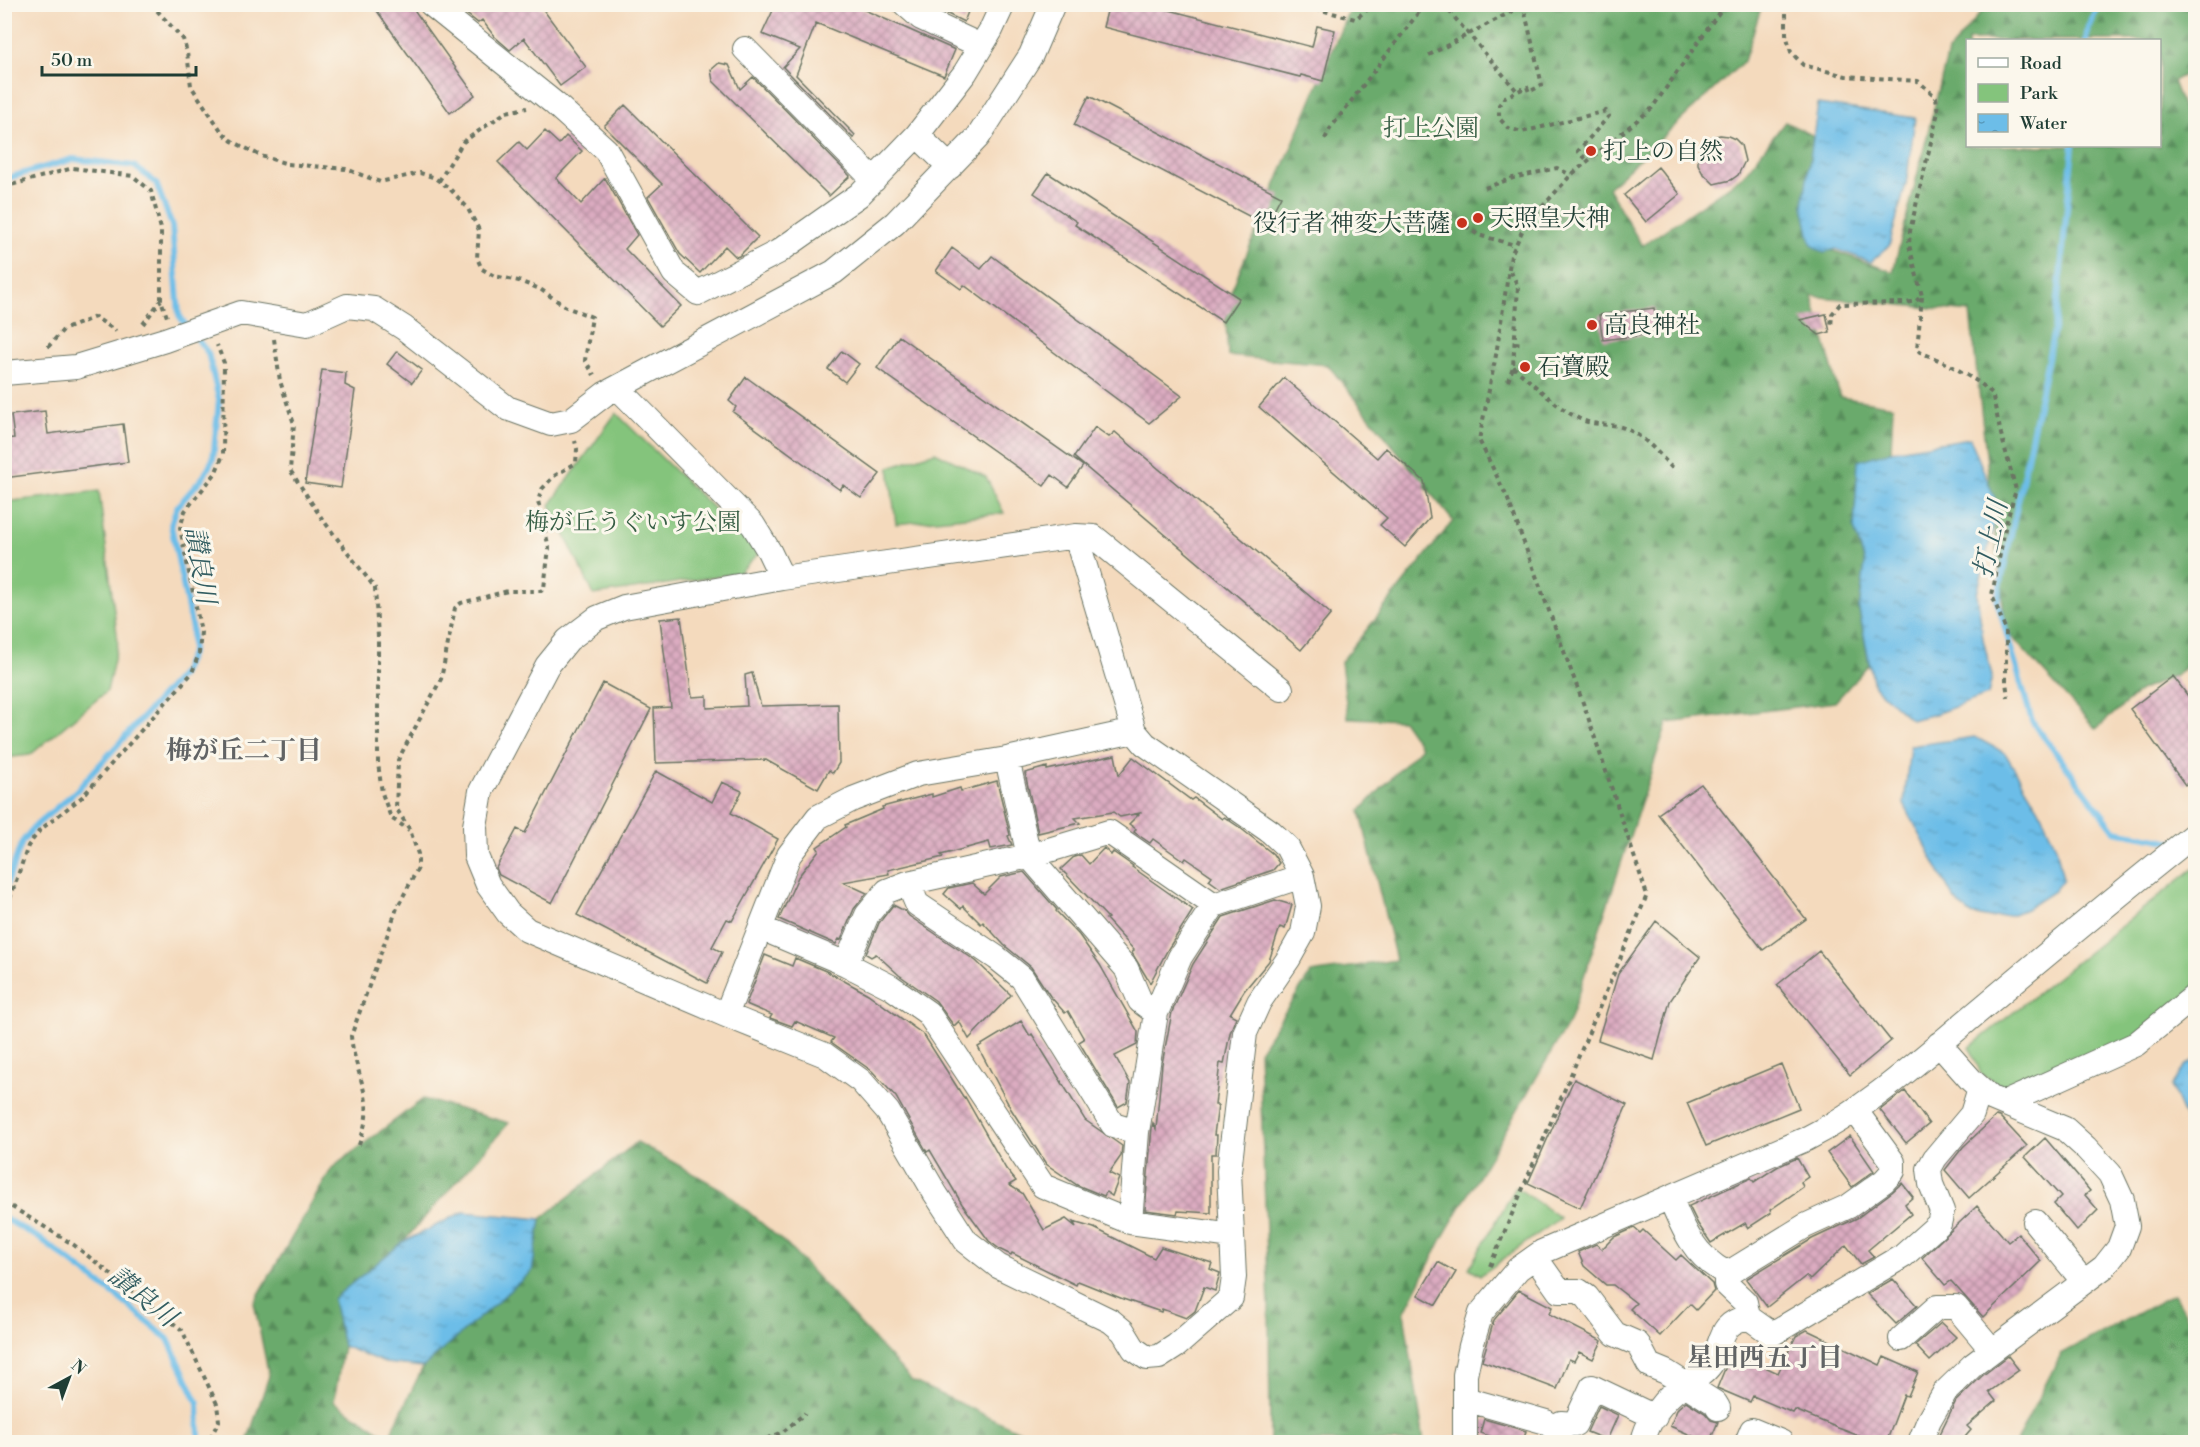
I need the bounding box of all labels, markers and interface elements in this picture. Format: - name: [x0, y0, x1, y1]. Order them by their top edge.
- scale bar: [42, 39, 196, 77]
- legend: [1966, 39, 2161, 147]
- text: 50 m: [51, 49, 93, 72]
- text: Road: [2020, 52, 2063, 75]
- text: Park: [2020, 82, 2059, 105]
- text: Water: [2019, 112, 2068, 135]
- park label: 打上公園: [1383, 114, 1479, 144]
- place label: 打上の自然: [1603, 137, 1723, 167]
- marker: 打上の自然: [1584, 144, 1598, 158]
- place label: 天照皇大神: [1490, 204, 1610, 234]
- place label: 役行者 神変大菩薩: [1253, 209, 1450, 239]
- marker: 天照皇大神: [1471, 211, 1485, 225]
- marker: 役行者 神変大菩薩: [1455, 216, 1469, 230]
- place label: 高良神社: [1604, 311, 1700, 341]
- marker: 高良神社: [1585, 318, 1599, 332]
- place label: 石寶殿: [1537, 353, 1609, 383]
- marker: 石寶殿: [1518, 360, 1532, 374]
- water label: 打上川: [1967, 495, 2015, 581]
- park label: 梅が丘うぐいす公園: [525, 508, 741, 538]
- water label: 讃良川: [178, 524, 222, 609]
- district label: 梅が丘二丁目: [166, 735, 322, 767]
- water label: 讃良川: [102, 1260, 185, 1336]
- district label: 星田西五丁目: [1687, 1342, 1843, 1374]
- north arrow: [39, 1348, 99, 1408]
- text: N: [67, 1356, 90, 1379]

